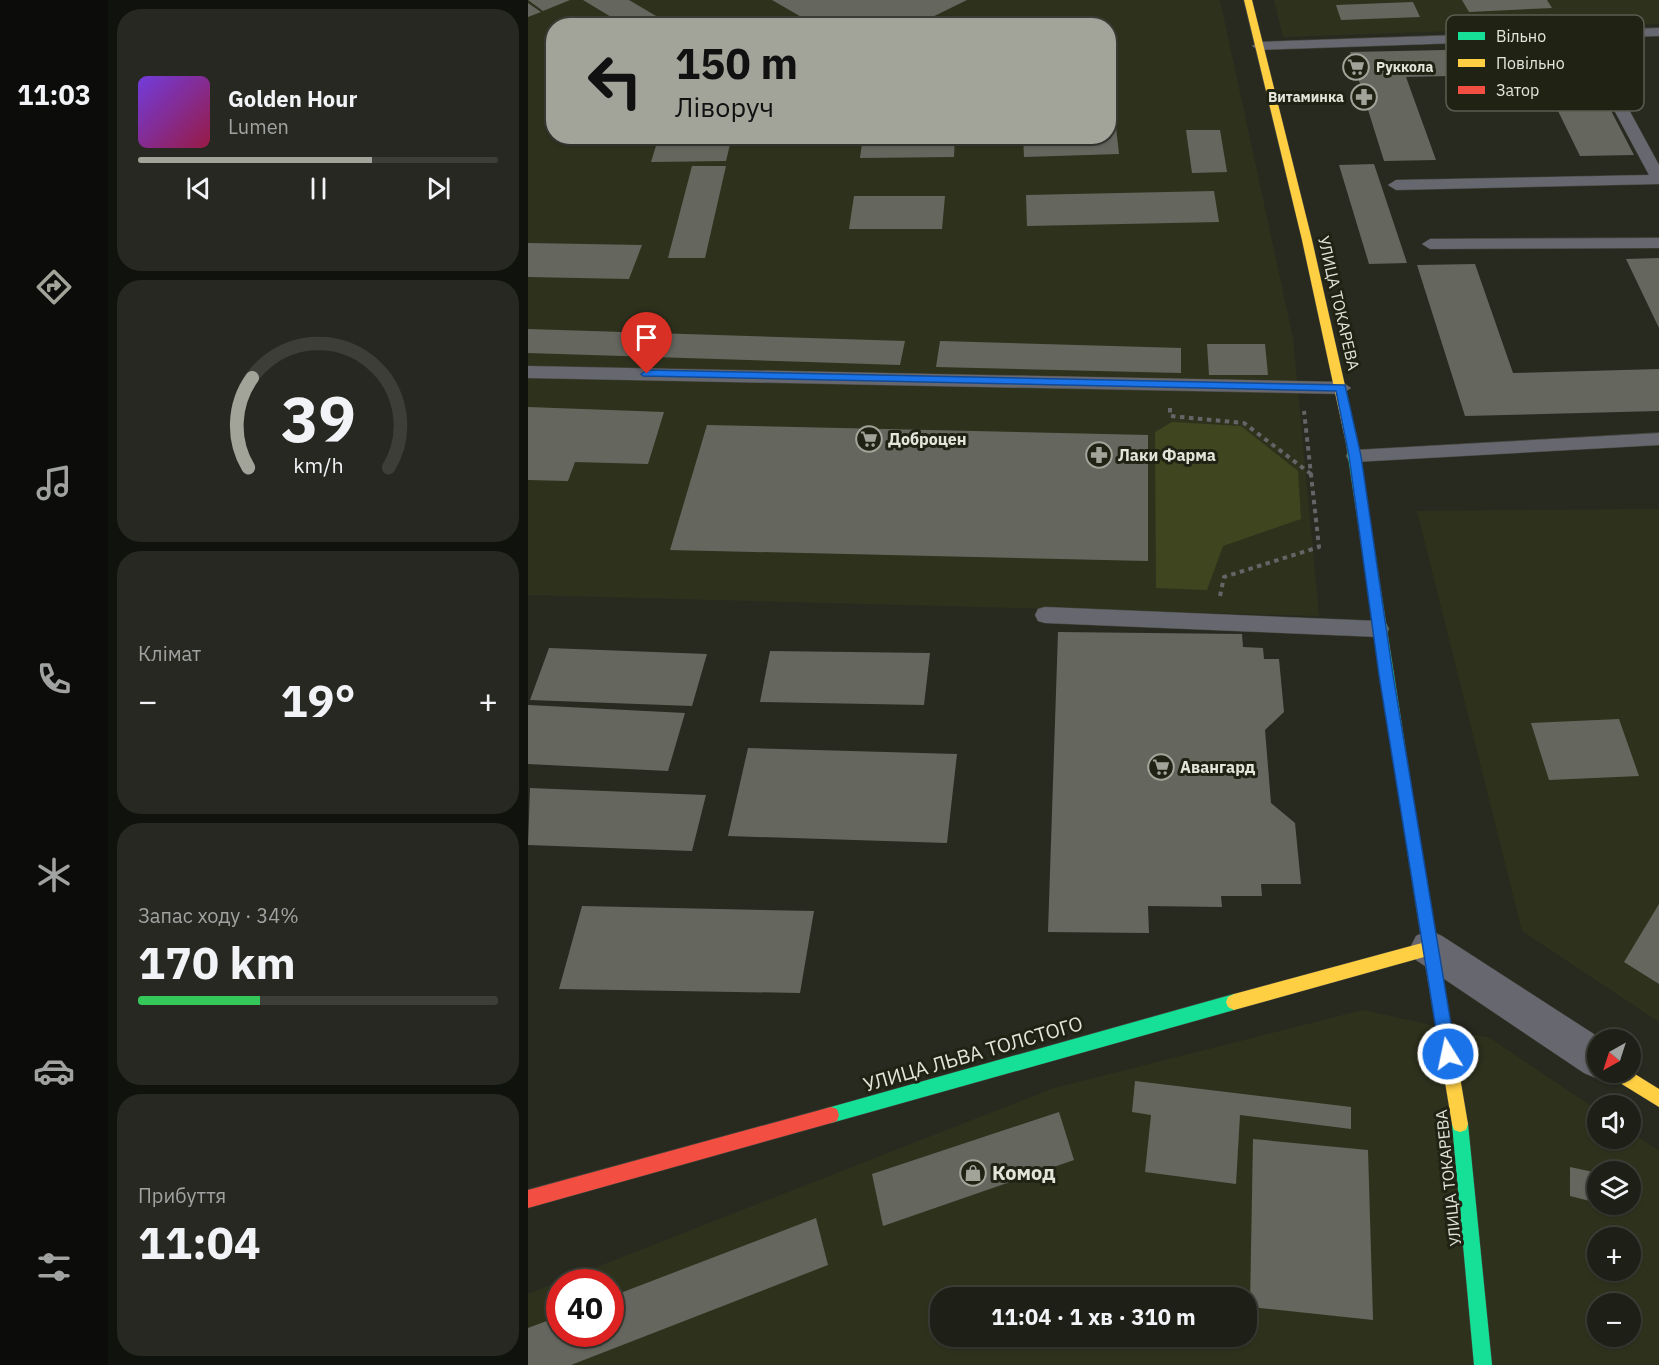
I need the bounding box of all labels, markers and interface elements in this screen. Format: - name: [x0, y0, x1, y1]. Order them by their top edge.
- legend: [1446, 15, 1644, 111]
- text: Вільно: [1496, 26, 1546, 46]
- text: 150 m: [675, 36, 798, 91]
- icon: left: [576, 42, 654, 120]
- supermarket icon: Руккола: [1341, 52, 1371, 82]
- text: Повільно: [1496, 53, 1565, 73]
- place label: Руккола: [1376, 58, 1433, 76]
- text: 11:03: [17, 77, 91, 112]
- text: Затор: [1496, 80, 1539, 100]
- pharmacy icon: Витаминка: [1349, 82, 1379, 112]
- text: Golden Hour: [228, 84, 357, 113]
- place label: Витаминка: [1268, 88, 1344, 106]
- text: Ліворуч: [675, 89, 774, 124]
- text: Lumen: [228, 113, 289, 140]
- icon: previous: [182, 172, 215, 205]
- icon: pause: [302, 172, 335, 205]
- icon: next: [422, 172, 455, 205]
- street label: УЛИЦА ТОКАРЕВА: [1314, 234, 1364, 372]
- icon: directions: [33, 266, 75, 308]
- pin: [621, 312, 672, 374]
- icon: arrive: [630, 321, 663, 354]
- text: 39: [281, 378, 355, 459]
- supermarket icon: Доброцен: [854, 424, 884, 454]
- place label: Доброцен: [888, 429, 967, 449]
- pharmacy icon: Лаки Фарма: [1084, 440, 1114, 470]
- place label: Лаки Фарма: [1118, 445, 1216, 465]
- text: km/h: [293, 452, 343, 480]
- icon: music: [33, 462, 75, 504]
- text: Клімат: [138, 640, 201, 667]
- icon: phone: [33, 658, 75, 700]
- text: 19°: [280, 671, 356, 729]
- text: −: [138, 679, 158, 722]
- text: +: [478, 679, 498, 722]
- supermarket icon: Авангард: [1146, 752, 1176, 782]
- place label: Авангард: [1180, 757, 1256, 777]
- icon: climate: [33, 854, 75, 896]
- text: Запас ходу · 34%: [138, 902, 299, 929]
- text: 170 km: [138, 933, 296, 991]
- street label: УЛИЦА ЛЬВА ТОЛСТОГО: [860, 1009, 1086, 1098]
- position arrow: [1416, 1022, 1480, 1086]
- north arrow: [1587, 1029, 1641, 1083]
- map controls: [1587, 1029, 1641, 1347]
- icon: car: [33, 1050, 75, 1092]
- button: sound: [1587, 1095, 1641, 1149]
- street label: УЛИЦА ТОКАРЕВА: [1431, 1109, 1465, 1247]
- shop icon: Комод: [958, 1158, 988, 1188]
- place label: Комод: [992, 1159, 1055, 1186]
- button: layers: [1587, 1161, 1641, 1215]
- text: Прибуття: [138, 1182, 226, 1209]
- text: 11:04: [138, 1213, 261, 1271]
- button: +: [1587, 1227, 1641, 1281]
- icon: filters: [33, 1246, 75, 1288]
- speed limit sign: 40: [546, 1269, 624, 1347]
- button: −: [1587, 1293, 1641, 1347]
- text: 11:04 · 1 хв · 310 m: [991, 1302, 1196, 1331]

